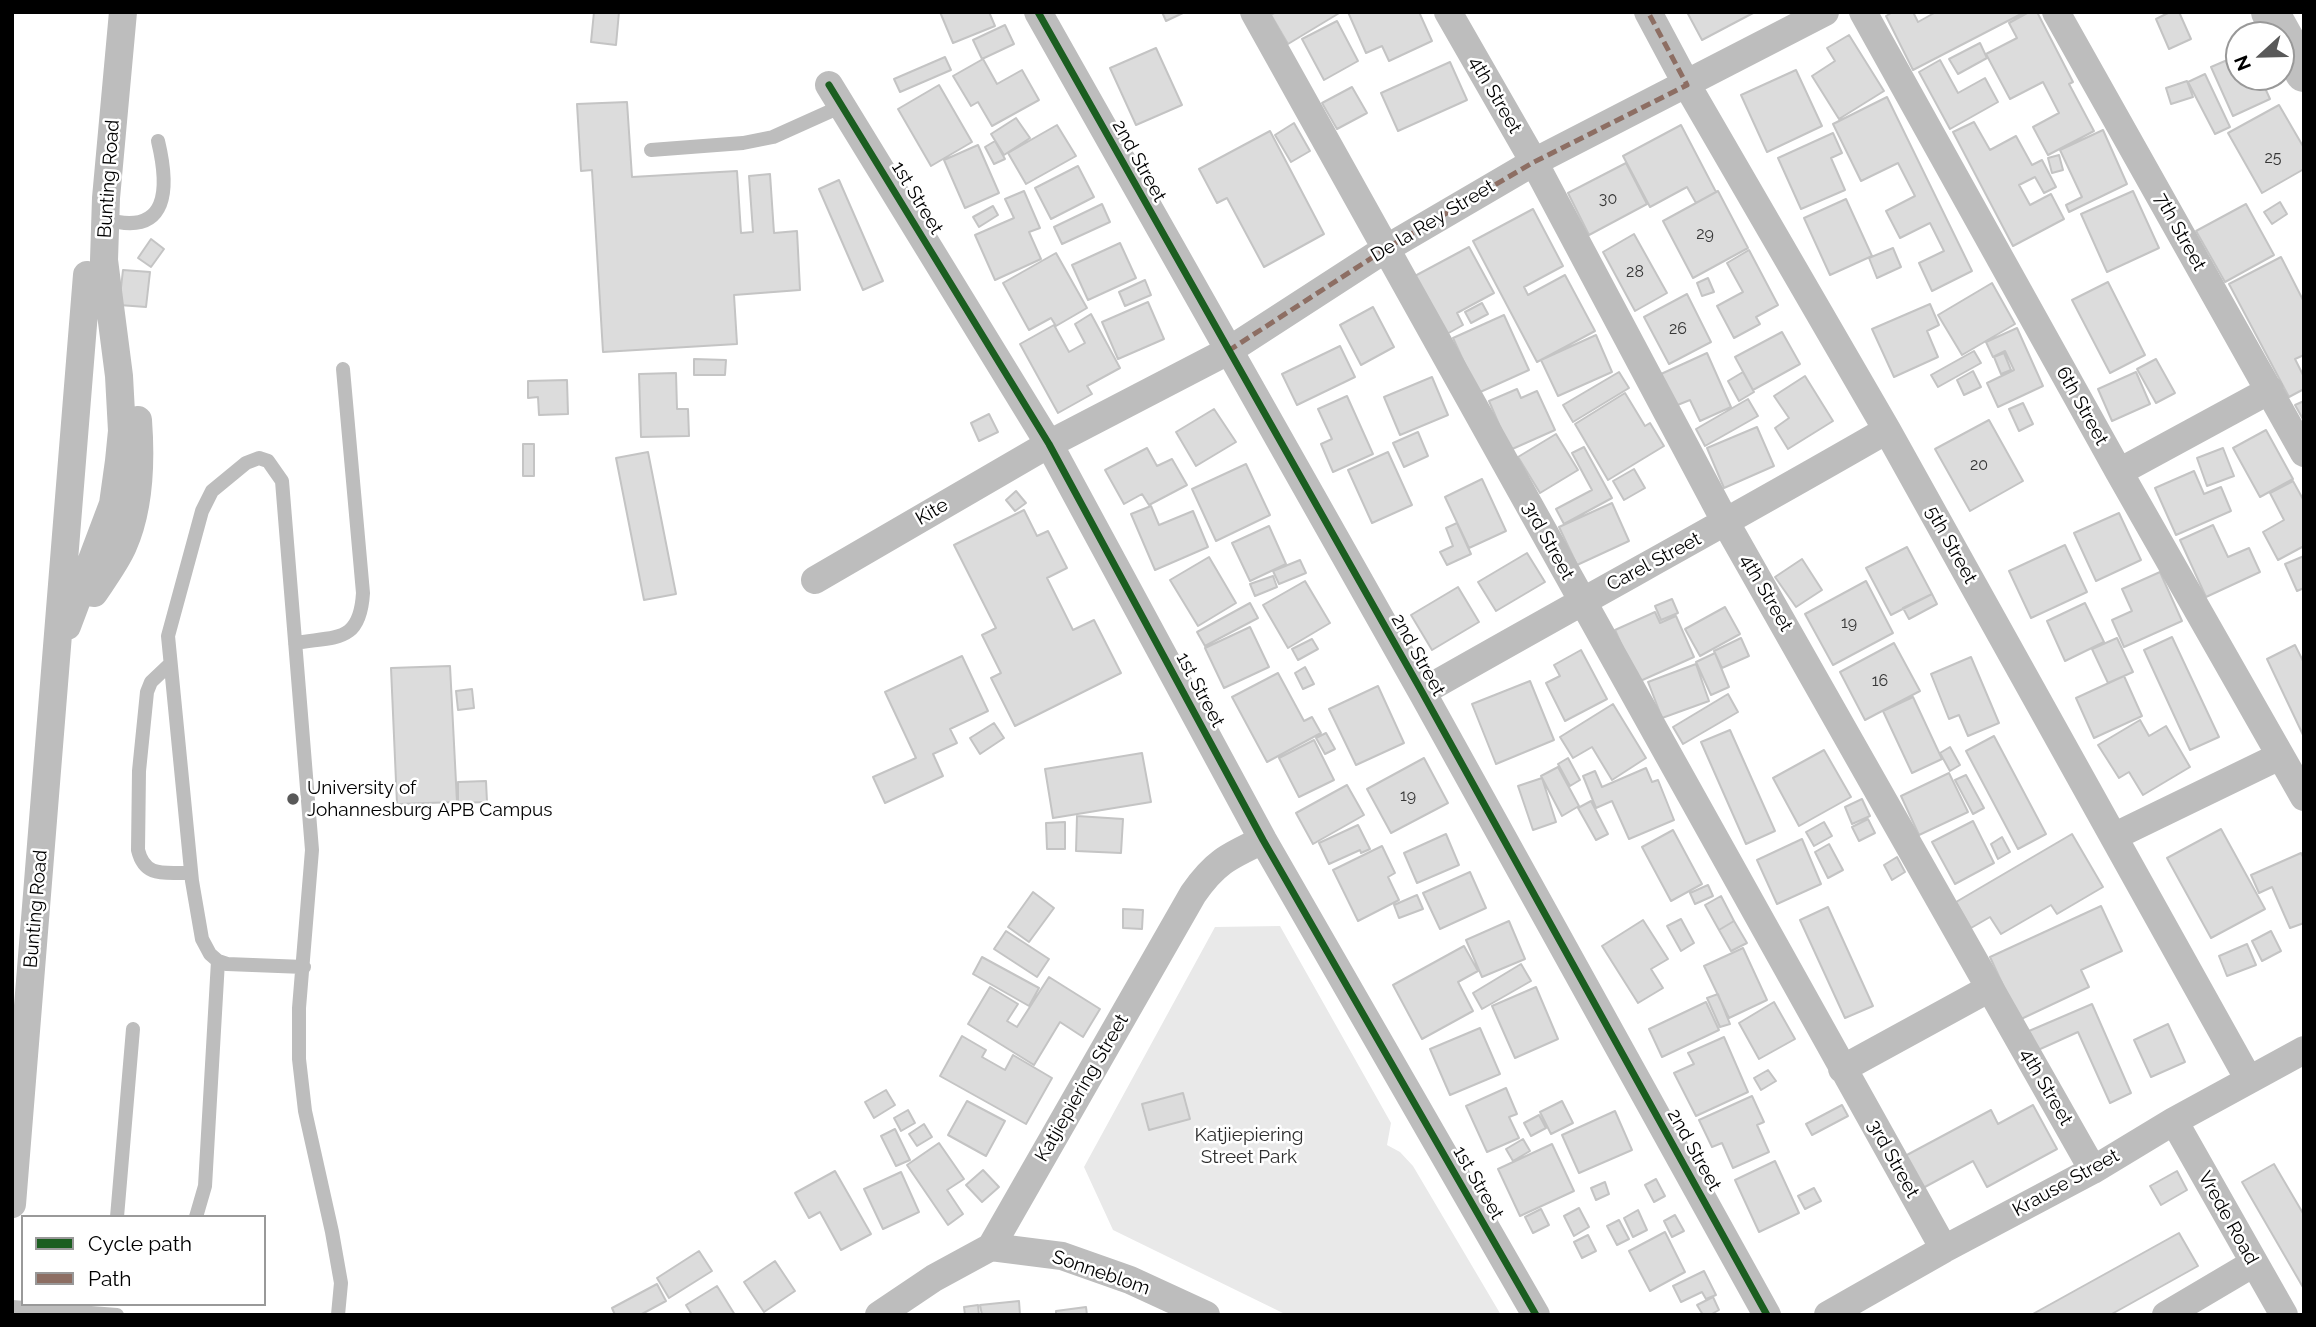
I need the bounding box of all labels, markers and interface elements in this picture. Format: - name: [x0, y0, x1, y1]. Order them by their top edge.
- north arrow: [2225, 21, 2295, 91]
- street label: 4th Street: [1464, 52, 1526, 138]
- text: N: [2229, 52, 2255, 74]
- street label: 2nd Street: [1107, 116, 1171, 206]
- street label: Bunting Road: [93, 119, 125, 239]
- house number: 25: [2264, 148, 2282, 168]
- street label: 1st Street: [886, 157, 948, 239]
- street label: De la Rey Street: [1367, 175, 1499, 267]
- house number: 30: [1599, 189, 1617, 209]
- street label: 7th Street: [2149, 189, 2211, 275]
- house number: 29: [1696, 224, 1714, 244]
- house number: 28: [1626, 262, 1644, 282]
- house number: 26: [1669, 319, 1687, 339]
- street label: 6th Street: [2051, 363, 2113, 449]
- house number: 20: [1970, 455, 1988, 475]
- street label: Kite: [912, 494, 952, 530]
- street label: 3rd Street: [1517, 498, 1579, 584]
- street label: 5th Street: [1920, 502, 1982, 588]
- street label: Carel Street: [1603, 528, 1705, 596]
- street label: 4th Street: [1735, 550, 1797, 636]
- street label: 2nd Street: [1386, 610, 1450, 700]
- house number: 19: [1841, 613, 1857, 633]
- street label: 1st Street: [1171, 649, 1229, 731]
- house number: 16: [1872, 671, 1888, 691]
- place label: University of Johannesburg APB Campus: [307, 777, 552, 821]
- house number: 19: [1400, 786, 1416, 806]
- marker: University of Johannesburg APB Campus: [285, 791, 301, 807]
- street label: Bunting Road: [19, 849, 53, 969]
- street label: Katjiepiering Street: [1030, 1010, 1134, 1166]
- street label: 4th Street: [2015, 1044, 2077, 1130]
- street label: 2nd Street: [1662, 1105, 1726, 1195]
- street label: 3rd Street: [1862, 1116, 1924, 1202]
- park label: Katjiepiering Street Park: [1194, 1124, 1304, 1168]
- street label: 1st Street: [1448, 1142, 1508, 1224]
- street label: Krause Street: [2009, 1144, 2123, 1222]
- street label: Vrede Road: [2193, 1167, 2263, 1269]
- legend: [21, 1215, 266, 1306]
- text: Cycle path: [88, 1231, 192, 1256]
- street label: Sonneblom: [1049, 1246, 1153, 1300]
- text: Path: [88, 1266, 132, 1291]

